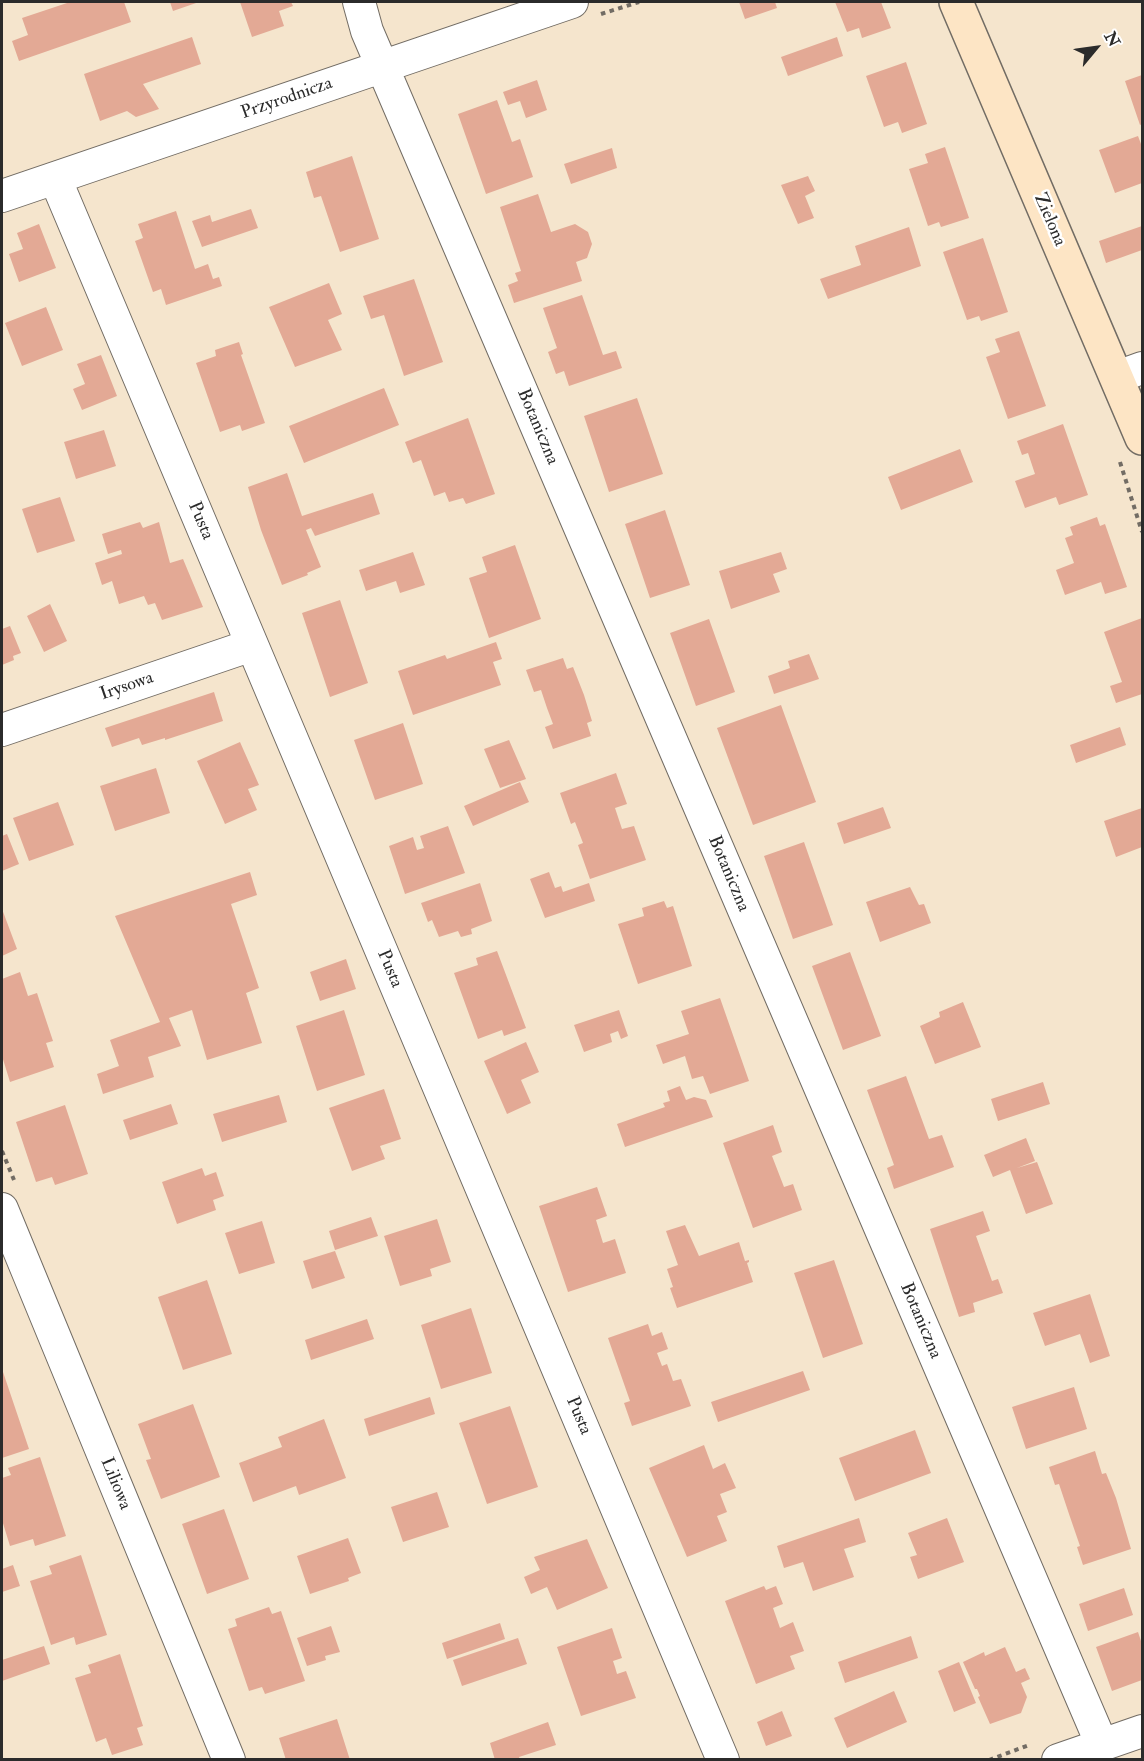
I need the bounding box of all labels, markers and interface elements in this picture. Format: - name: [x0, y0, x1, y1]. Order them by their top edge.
- north arrow: [1066, 18, 1126, 78]
- text: N: [1100, 28, 1124, 50]
- street label: Przyrodnicza: [238, 73, 336, 125]
- street label: Zielona: [1028, 190, 1070, 250]
- street label: Botaniczna: [511, 386, 563, 468]
- street label: Pusta: [182, 499, 218, 543]
- street label: Irysowa: [97, 668, 157, 706]
- street label: Botaniczna: [702, 833, 754, 915]
- street label: Pusta: [371, 947, 407, 991]
- street label: Botaniczna: [894, 1280, 946, 1362]
- street label: Pusta: [560, 1394, 596, 1438]
- street label: Liliowa: [95, 1455, 135, 1513]

